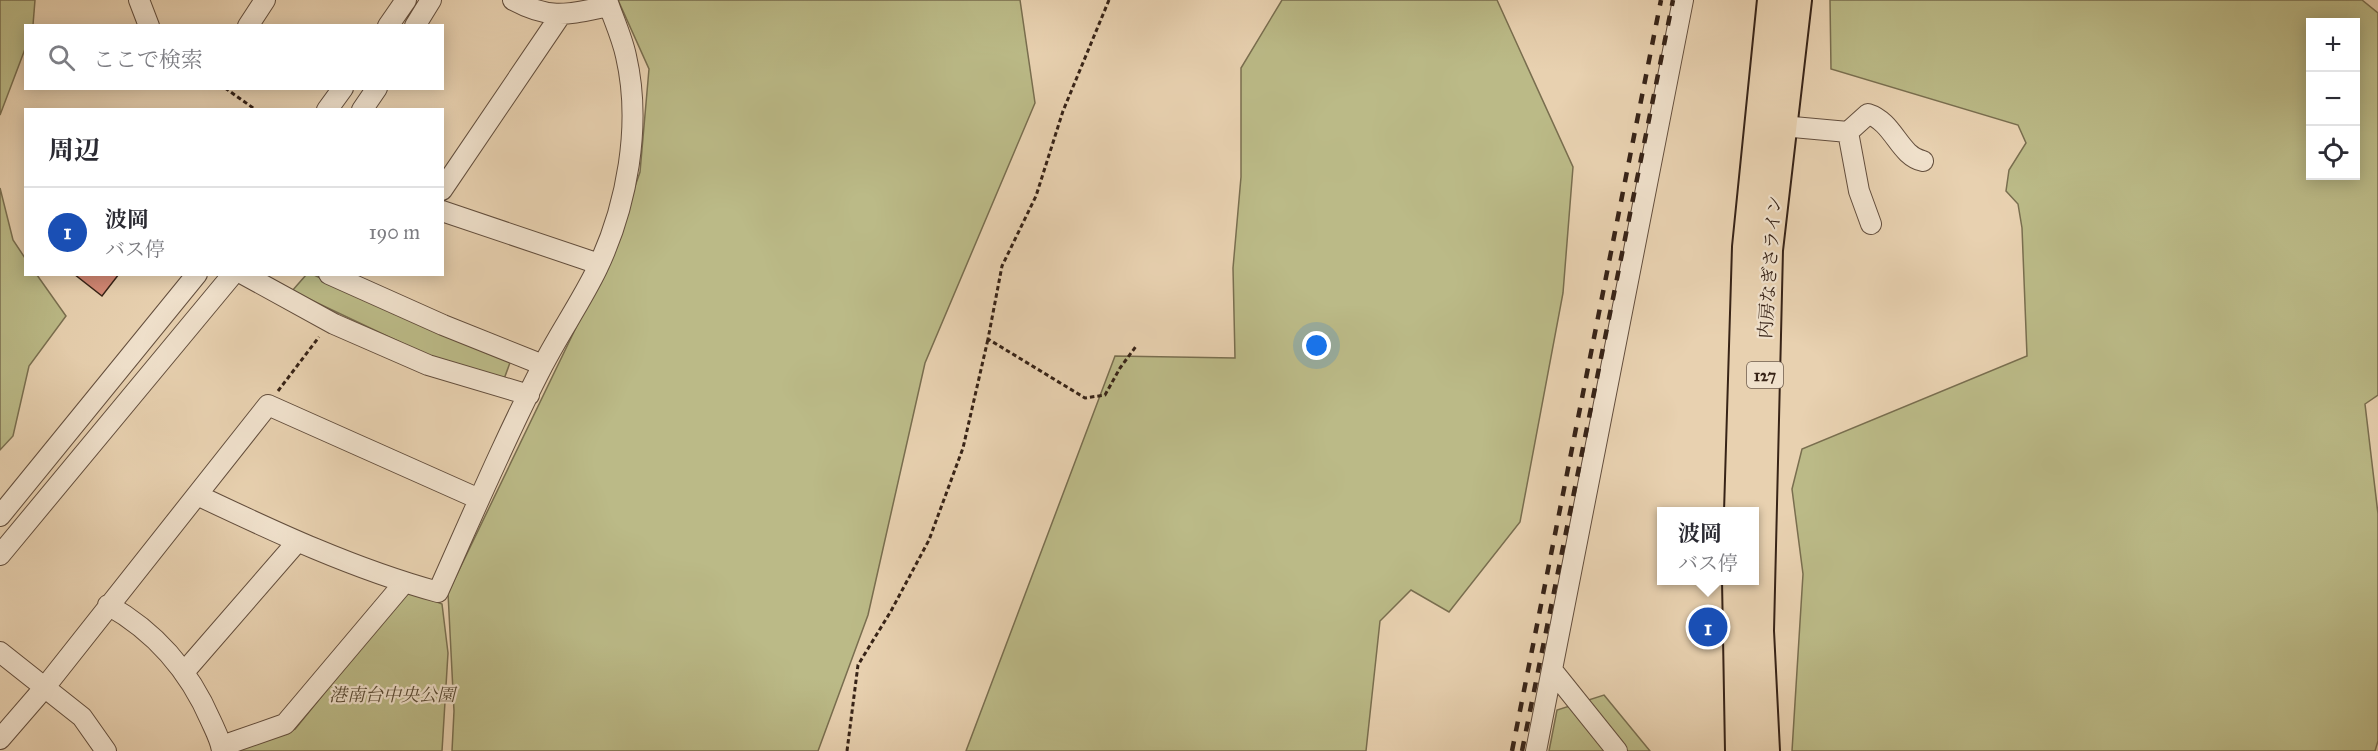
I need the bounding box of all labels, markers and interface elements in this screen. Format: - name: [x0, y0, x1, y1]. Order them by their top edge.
- map controls: [2306, 18, 2360, 180]
- button: +: [2306, 18, 2360, 72]
- search box: [24, 24, 444, 90]
- icon: search: [45, 41, 78, 74]
- text: ここで検索: [93, 46, 203, 73]
- button: −: [2306, 72, 2360, 126]
- button: locate: [2306, 126, 2360, 180]
- text: 周辺: [48, 134, 100, 166]
- street label: 内房なぎさライン: [1754, 195, 1786, 339]
- text: 波岡: [105, 206, 149, 233]
- text: 1: [64, 220, 71, 244]
- text: 190 m: [369, 220, 420, 244]
- text: バス停: [105, 237, 165, 261]
- your location: [1302, 331, 1331, 360]
- road number: 127: [1747, 362, 1783, 388]
- popup: [1657, 507, 1759, 585]
- text: 波岡: [1678, 520, 1722, 547]
- text: バス停: [1678, 551, 1738, 575]
- pin: 1: [1688, 604, 1728, 650]
- park label: 港南台中央公園: [329, 684, 458, 706]

